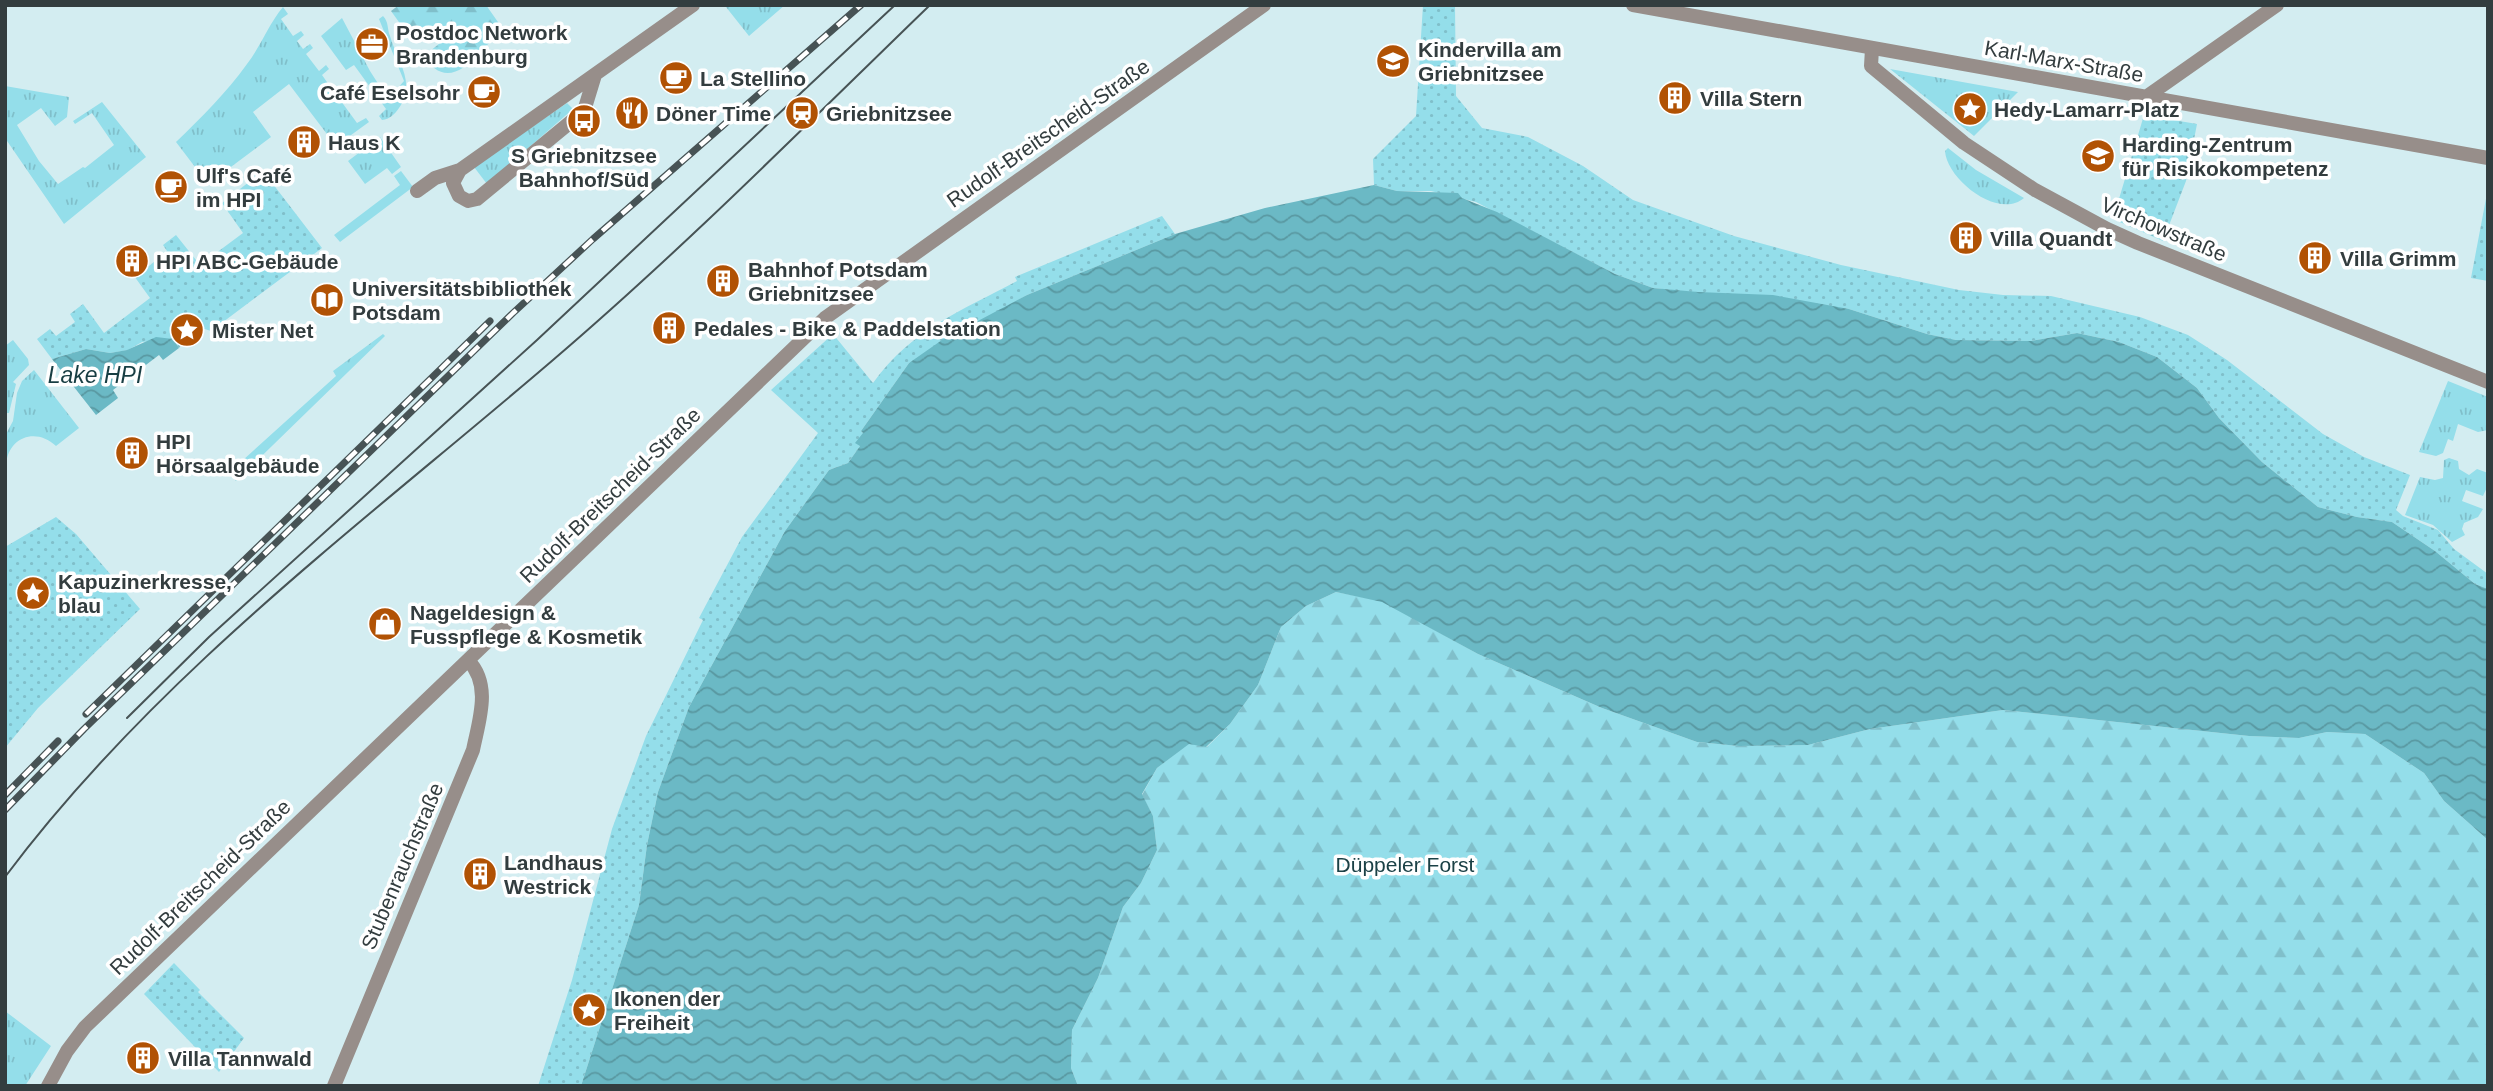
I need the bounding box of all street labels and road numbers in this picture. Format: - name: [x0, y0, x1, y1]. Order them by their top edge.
- street label: Karl-Marx-Straße: [1983, 36, 2145, 86]
- street label: Rudolf-Breitscheid-Straße: [942, 54, 1154, 212]
- street label: Virchowstraße: [2098, 192, 2230, 266]
- street label: Rudolf-Breitscheid-Straße: [515, 403, 705, 587]
- street label: Stubenrauchstraße: [357, 779, 447, 953]
- street label: Rudolf-Breitscheid-Straße: [105, 795, 295, 979]

